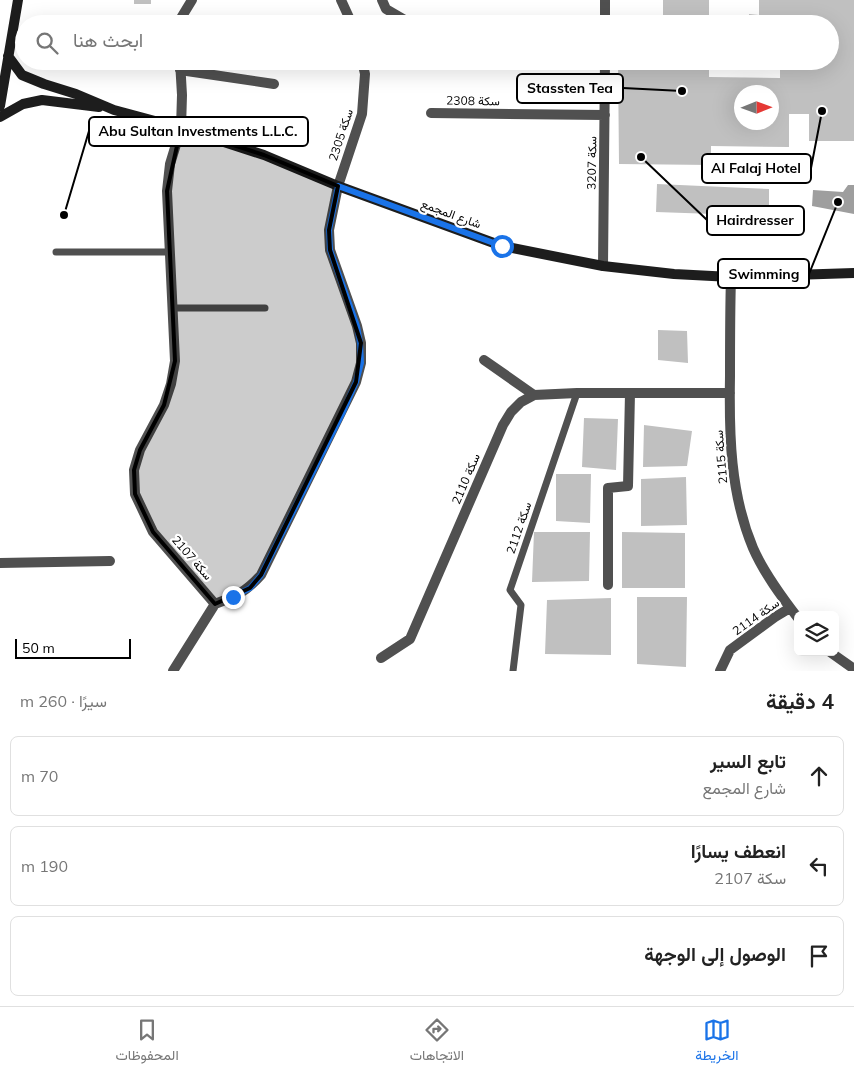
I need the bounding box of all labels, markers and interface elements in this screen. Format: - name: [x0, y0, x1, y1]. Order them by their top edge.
- search box: [15, 15, 839, 70]
- text: ابحث هنا: [73, 28, 143, 52]
- icon: search: [33, 29, 61, 57]
- callout: Stassten Tea: [517, 74, 623, 103]
- text: Stassten Tea: [527, 79, 613, 97]
- north arrow: [734, 85, 779, 130]
- street label: سكة 2308: [446, 93, 500, 108]
- street label: سكة 2305: [325, 107, 356, 163]
- callout: Abu Sultan Investments L.L.C.: [89, 117, 308, 146]
- text: Abu Sultan Investments L.L.C.: [99, 122, 297, 140]
- street label: سكة 3207: [584, 136, 599, 190]
- callout: Al Falaj Hotel: [702, 154, 811, 183]
- text: Al Falaj Hotel: [711, 159, 801, 177]
- street label: شارع المجمع: [418, 196, 483, 233]
- callout: Hairdresser: [707, 206, 804, 235]
- text: Hairdresser: [716, 211, 794, 229]
- route start: [491, 235, 514, 258]
- callout: Swimming: [718, 259, 809, 288]
- text: Swimming: [729, 265, 799, 283]
- street label: سكة 2115: [711, 430, 730, 484]
- street label: سكة 2110: [448, 451, 483, 506]
- street label: سكة 2112: [503, 500, 534, 556]
- street label: سكة 2107: [169, 532, 216, 583]
- route end: [222, 586, 245, 609]
- street label: سكة 2114: [729, 595, 782, 638]
- map controls: [794, 611, 839, 656]
- button: layers: [794, 611, 839, 656]
- scale bar: [15, 636, 131, 659]
- text: 50 m: [22, 639, 55, 657]
- text: 4 دقيقة: [766, 688, 834, 714]
- text: سيرًا · 260 m: [20, 691, 107, 711]
- text: تابع السير: [710, 749, 786, 773]
- icon: ahead: [805, 762, 833, 790]
- text: 70 m: [21, 766, 58, 786]
- text: شارع المجمع: [702, 778, 786, 798]
- text: انعطف يسارًا: [691, 839, 786, 863]
- icon: left: [805, 852, 833, 880]
- text: 190 m: [21, 856, 68, 876]
- text: سكة 2107: [714, 868, 786, 888]
- text: الوصول إلى الوجهة: [644, 942, 786, 966]
- icon: arrive: [805, 942, 833, 970]
- tab: المحفوظات: [116, 1016, 179, 1068]
- tab: الاتجاهات: [410, 1016, 464, 1068]
- tab: الخريطة: [695, 1016, 738, 1068]

